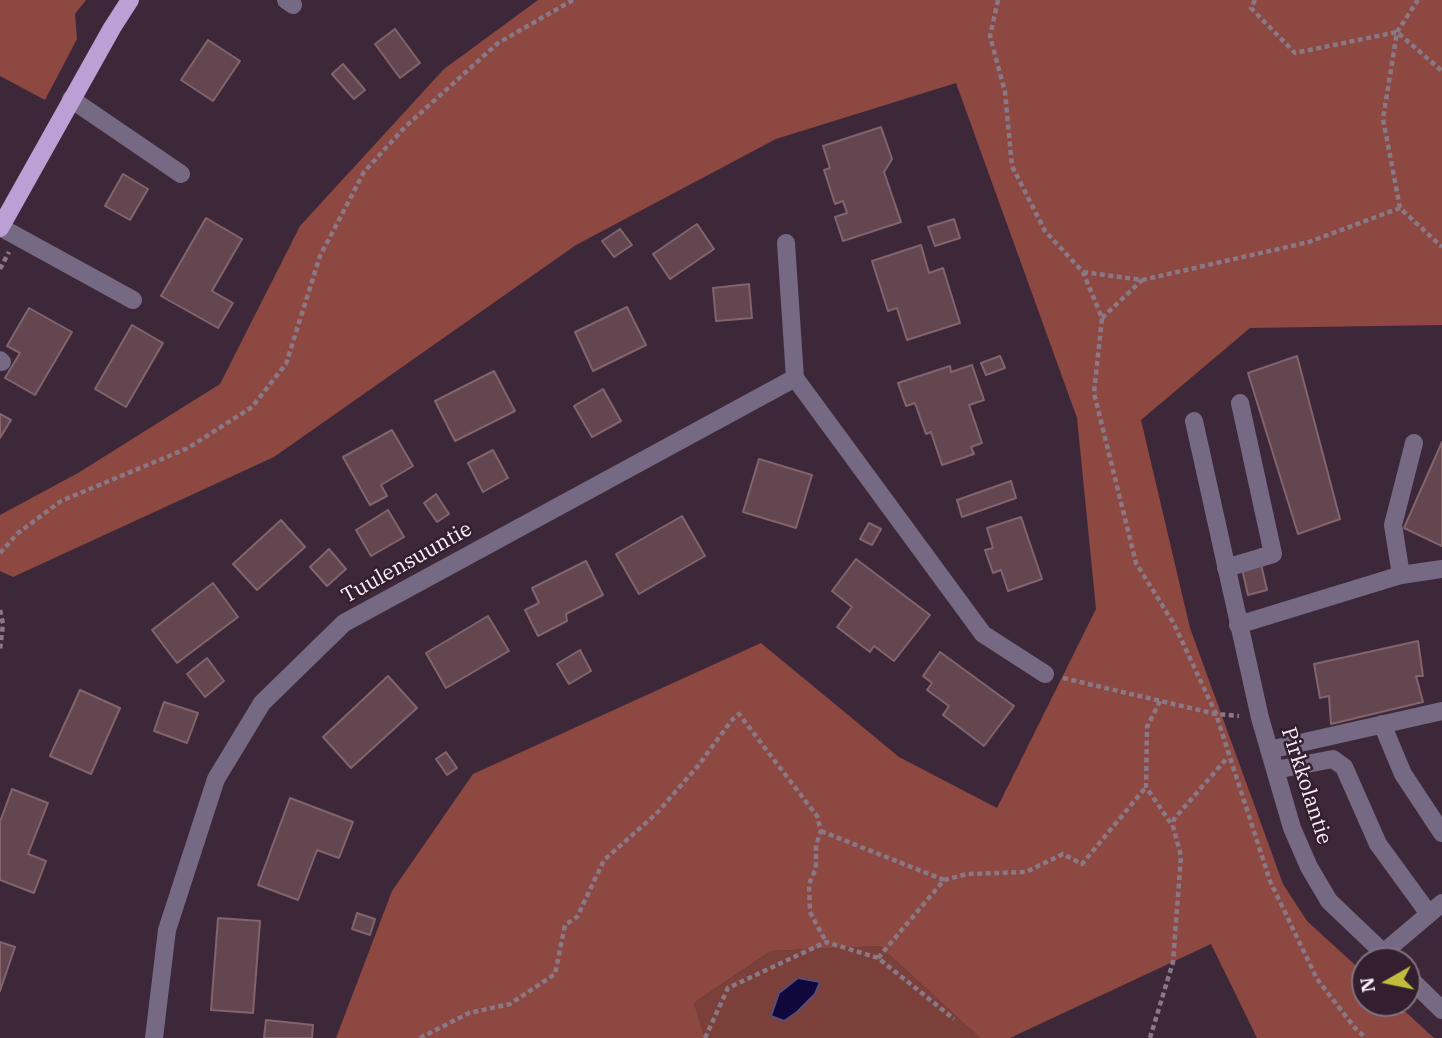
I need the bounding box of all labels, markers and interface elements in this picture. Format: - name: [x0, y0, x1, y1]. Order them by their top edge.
- street label: Tuulensuuntie: [337, 517, 477, 609]
- street label: Pirkkolantie: [1275, 724, 1337, 848]
- north arrow: [1351, 947, 1421, 1017]
- text: N: [1354, 976, 1380, 994]

